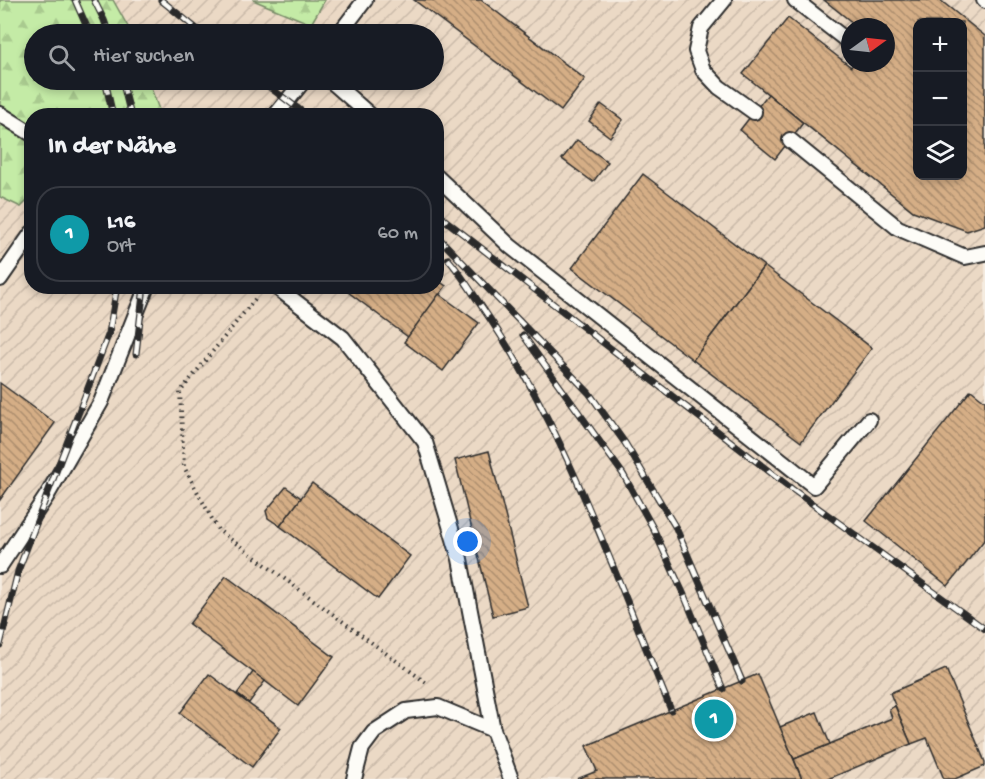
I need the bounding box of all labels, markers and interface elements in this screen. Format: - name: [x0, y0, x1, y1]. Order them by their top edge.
- north arrow: [841, 18, 895, 72]
- map controls: [913, 18, 967, 180]
- button: +: [913, 18, 967, 72]
- search box: [24, 24, 444, 90]
- icon: search: [45, 41, 78, 74]
- text: Hier suchen: [93, 44, 194, 70]
- button: −: [913, 72, 967, 126]
- button: layers: [913, 126, 967, 180]
- text: In der Nähe: [48, 132, 176, 163]
- text: L16: [107, 210, 135, 236]
- text: 1: [65, 223, 74, 246]
- text: 60 m: [378, 223, 418, 246]
- text: Ort: [107, 236, 134, 259]
- your location: [453, 527, 482, 556]
- pin: 1: [694, 696, 734, 742]

